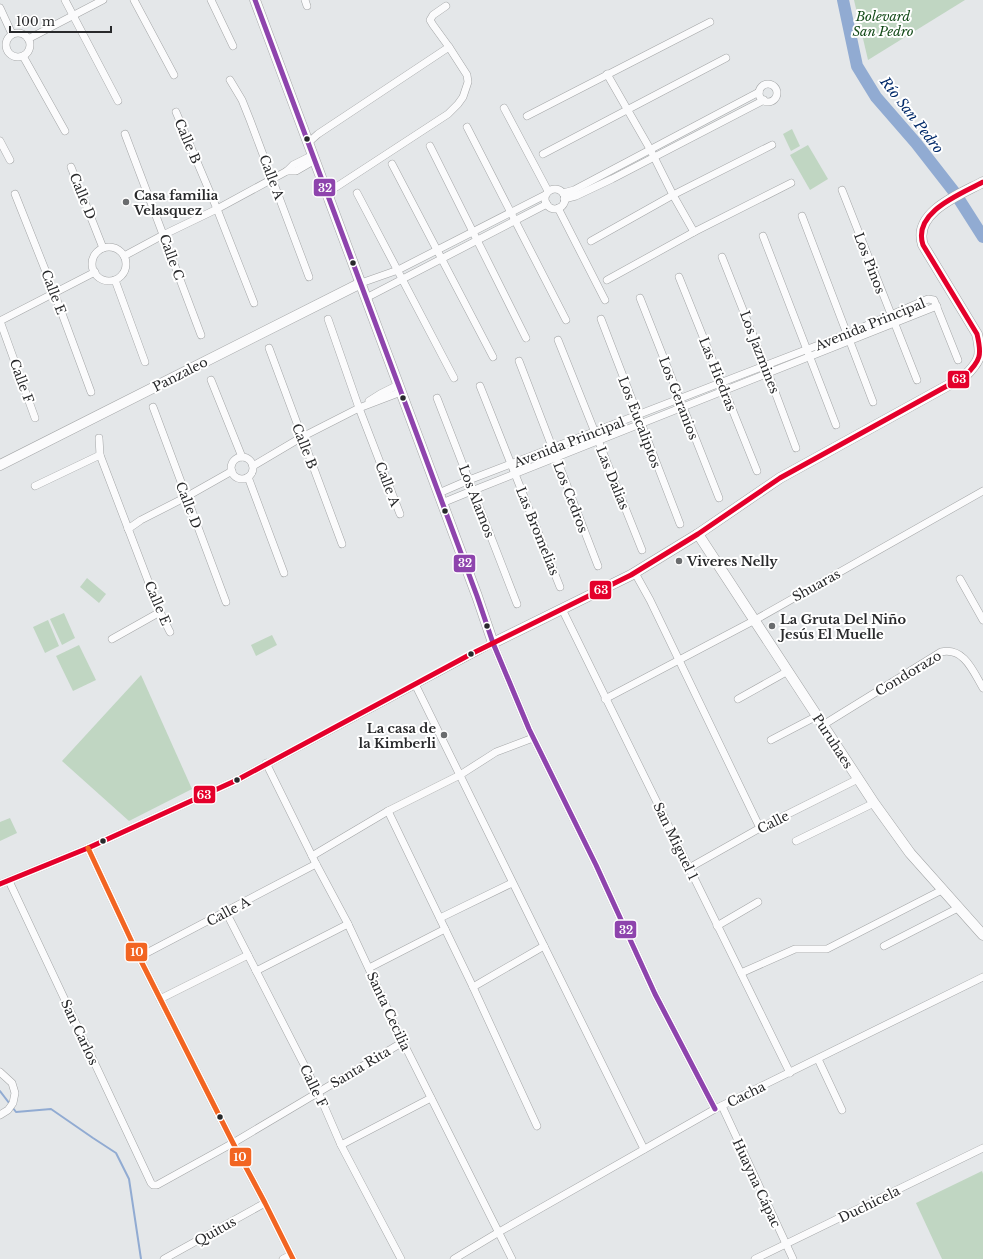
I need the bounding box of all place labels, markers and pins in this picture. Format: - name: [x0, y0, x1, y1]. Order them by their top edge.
- unlabelled marker: [302, 134, 312, 144]
- place label: Casa familia Velasquez: [133, 187, 219, 219]
- marker: Casa familia Velasquez: [121, 197, 131, 207]
- unlabelled marker: [348, 258, 358, 268]
- unlabelled marker: [398, 393, 408, 403]
- unlabelled marker: [440, 506, 450, 516]
- place label: Viveres Nelly: [686, 553, 778, 570]
- marker: Viveres Nelly: [674, 556, 684, 566]
- place label: La Gruta Del Niño Jesús El Muelle: [777, 611, 907, 643]
- unlabelled marker: [482, 621, 492, 631]
- marker: La Gruta Del Niño Jesús El Muelle: [767, 621, 777, 631]
- unlabelled marker: [466, 649, 476, 659]
- place label: La casa de la Kimberli: [359, 720, 436, 752]
- marker: La casa de la Kimberli: [439, 730, 449, 740]
- unlabelled marker: [232, 775, 242, 785]
- unlabelled marker: [98, 836, 108, 846]
- unlabelled marker: [215, 1112, 225, 1122]

